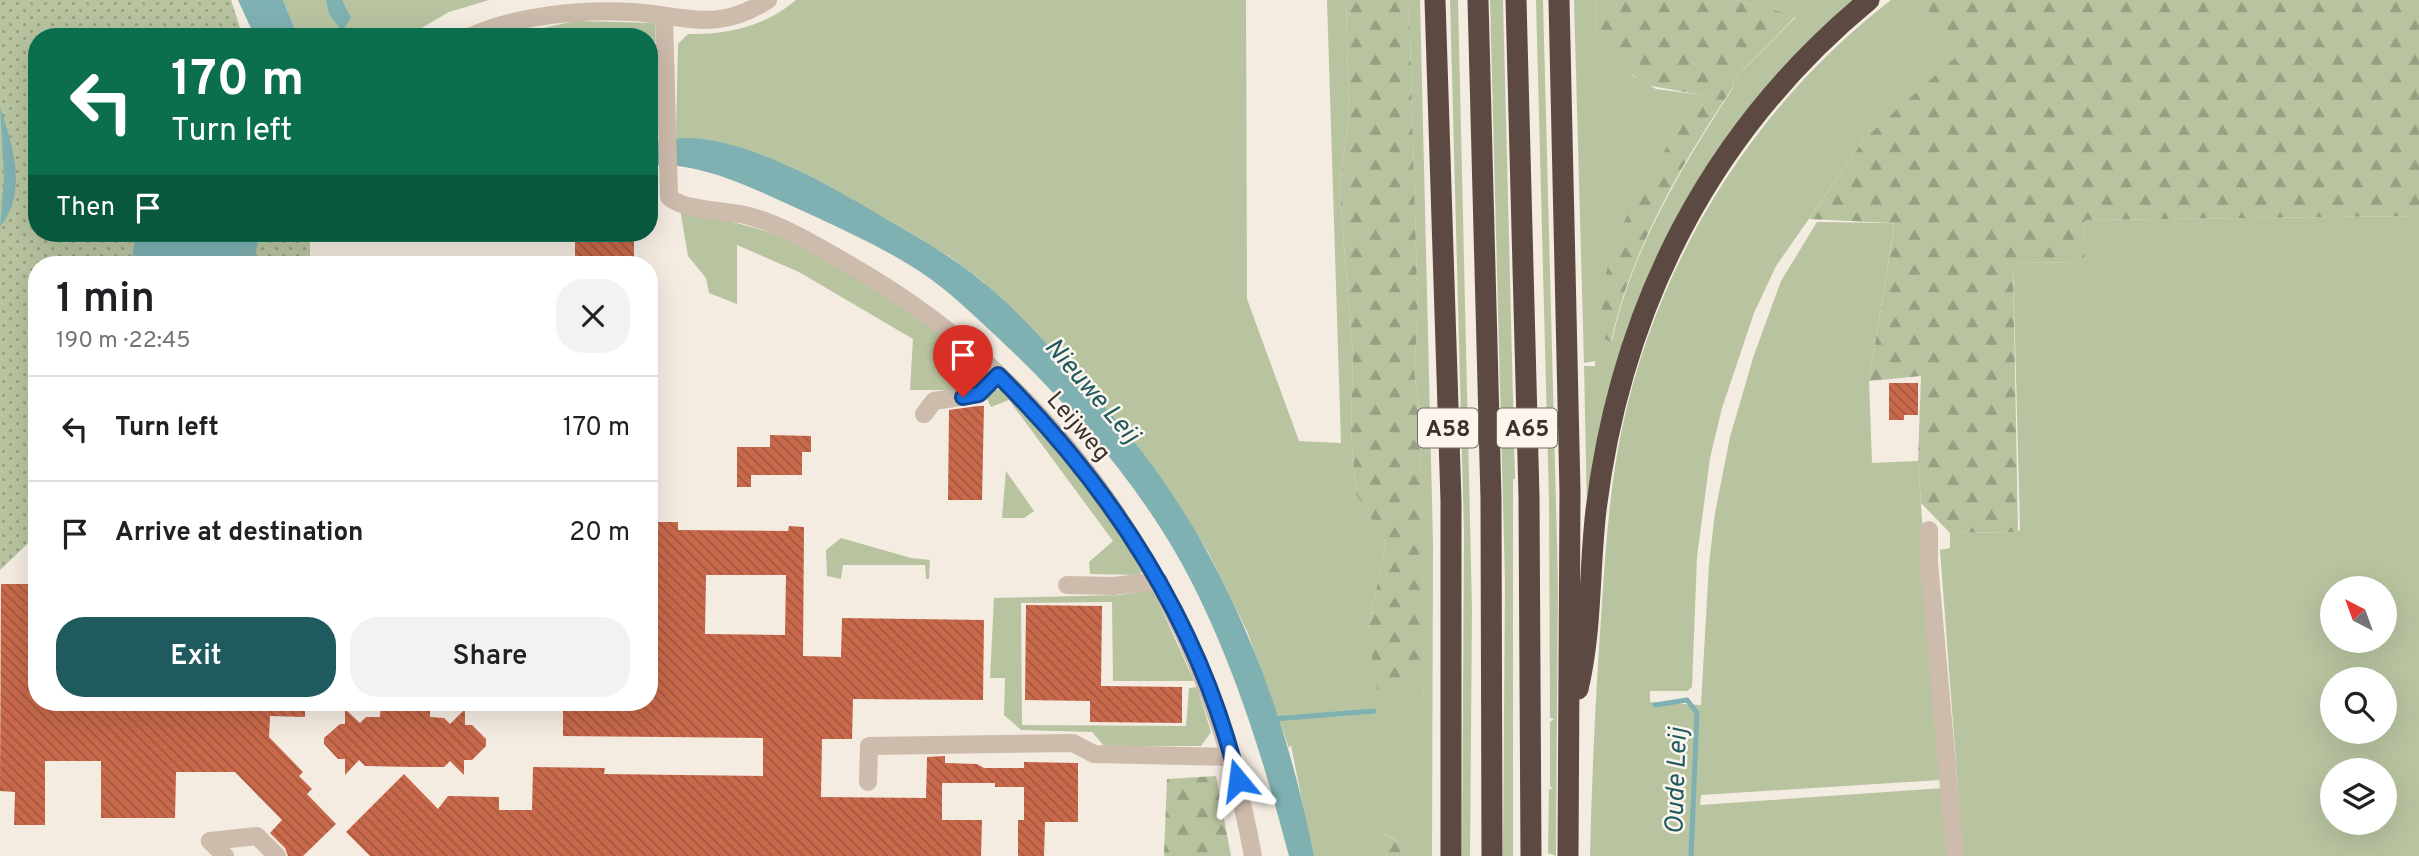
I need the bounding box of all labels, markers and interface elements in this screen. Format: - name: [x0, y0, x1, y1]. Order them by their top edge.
- text: 170 m: [171, 51, 304, 113]
- icon: left: [56, 56, 147, 147]
- text: Turn left: [171, 112, 292, 152]
- icon: arrive: [129, 189, 167, 227]
- text: Then: [56, 192, 115, 225]
- text: 1 min: [56, 274, 155, 327]
- button: close: [556, 279, 630, 353]
- pin: [933, 325, 993, 397]
- text: 190 m · 22:45: [56, 327, 190, 356]
- water label: Nieuwe Leij: [1036, 332, 1147, 452]
- icon: arrive: [944, 336, 982, 374]
- street label: Leijweg: [1039, 386, 1116, 468]
- road number: A58: [1418, 408, 1478, 448]
- road number: A65: [1497, 408, 1557, 448]
- icon: left: [56, 410, 94, 448]
- text: Turn left: [115, 412, 219, 445]
- text: 170 m: [563, 412, 630, 445]
- icon: arrive: [56, 515, 94, 553]
- text: Arrive at destination: [115, 517, 363, 550]
- text: 20 m: [569, 517, 630, 550]
- north arrow: [2320, 576, 2398, 653]
- map controls: [2320, 576, 2397, 835]
- button: Exit: [56, 617, 336, 697]
- button: Share: [350, 617, 630, 697]
- button: search: [2320, 667, 2397, 744]
- water label: Oude Leij: [1659, 726, 1696, 835]
- position arrow: [1201, 743, 1275, 817]
- button: layers: [2320, 758, 2397, 835]

